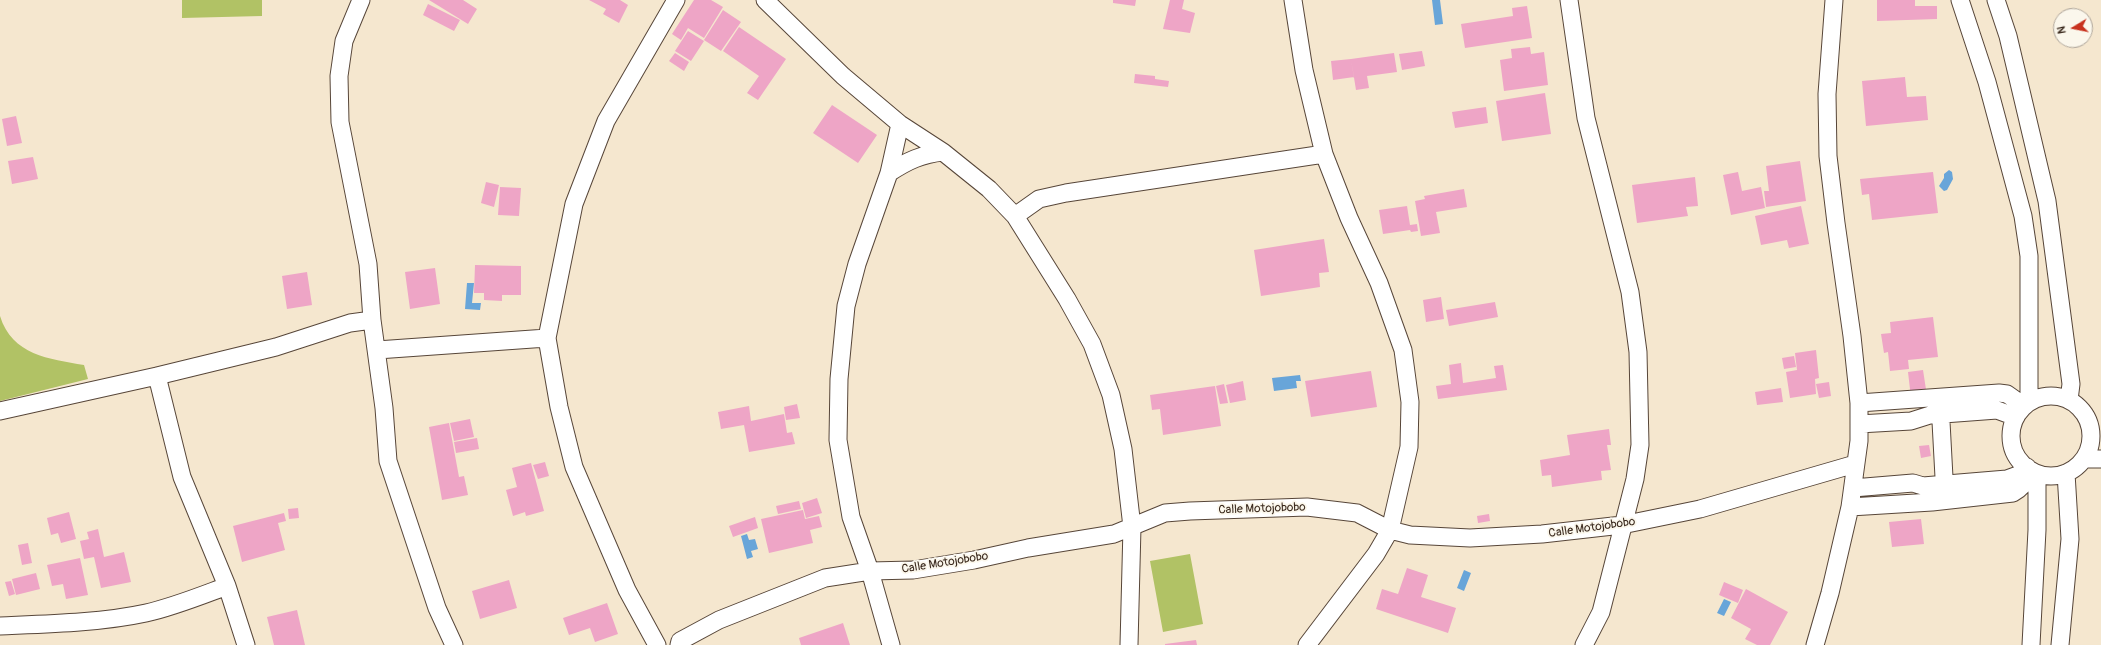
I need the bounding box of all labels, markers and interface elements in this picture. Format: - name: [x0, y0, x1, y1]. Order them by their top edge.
- north arrow: [2053, 8, 2093, 48]
- text: N: [2055, 25, 2069, 35]
- street label: Calle Motojobobo: [1218, 500, 1306, 518]
- street label: Calle Motojobobo: [1548, 515, 1636, 541]
- street label: Calle Motojobobo: [901, 549, 989, 577]

